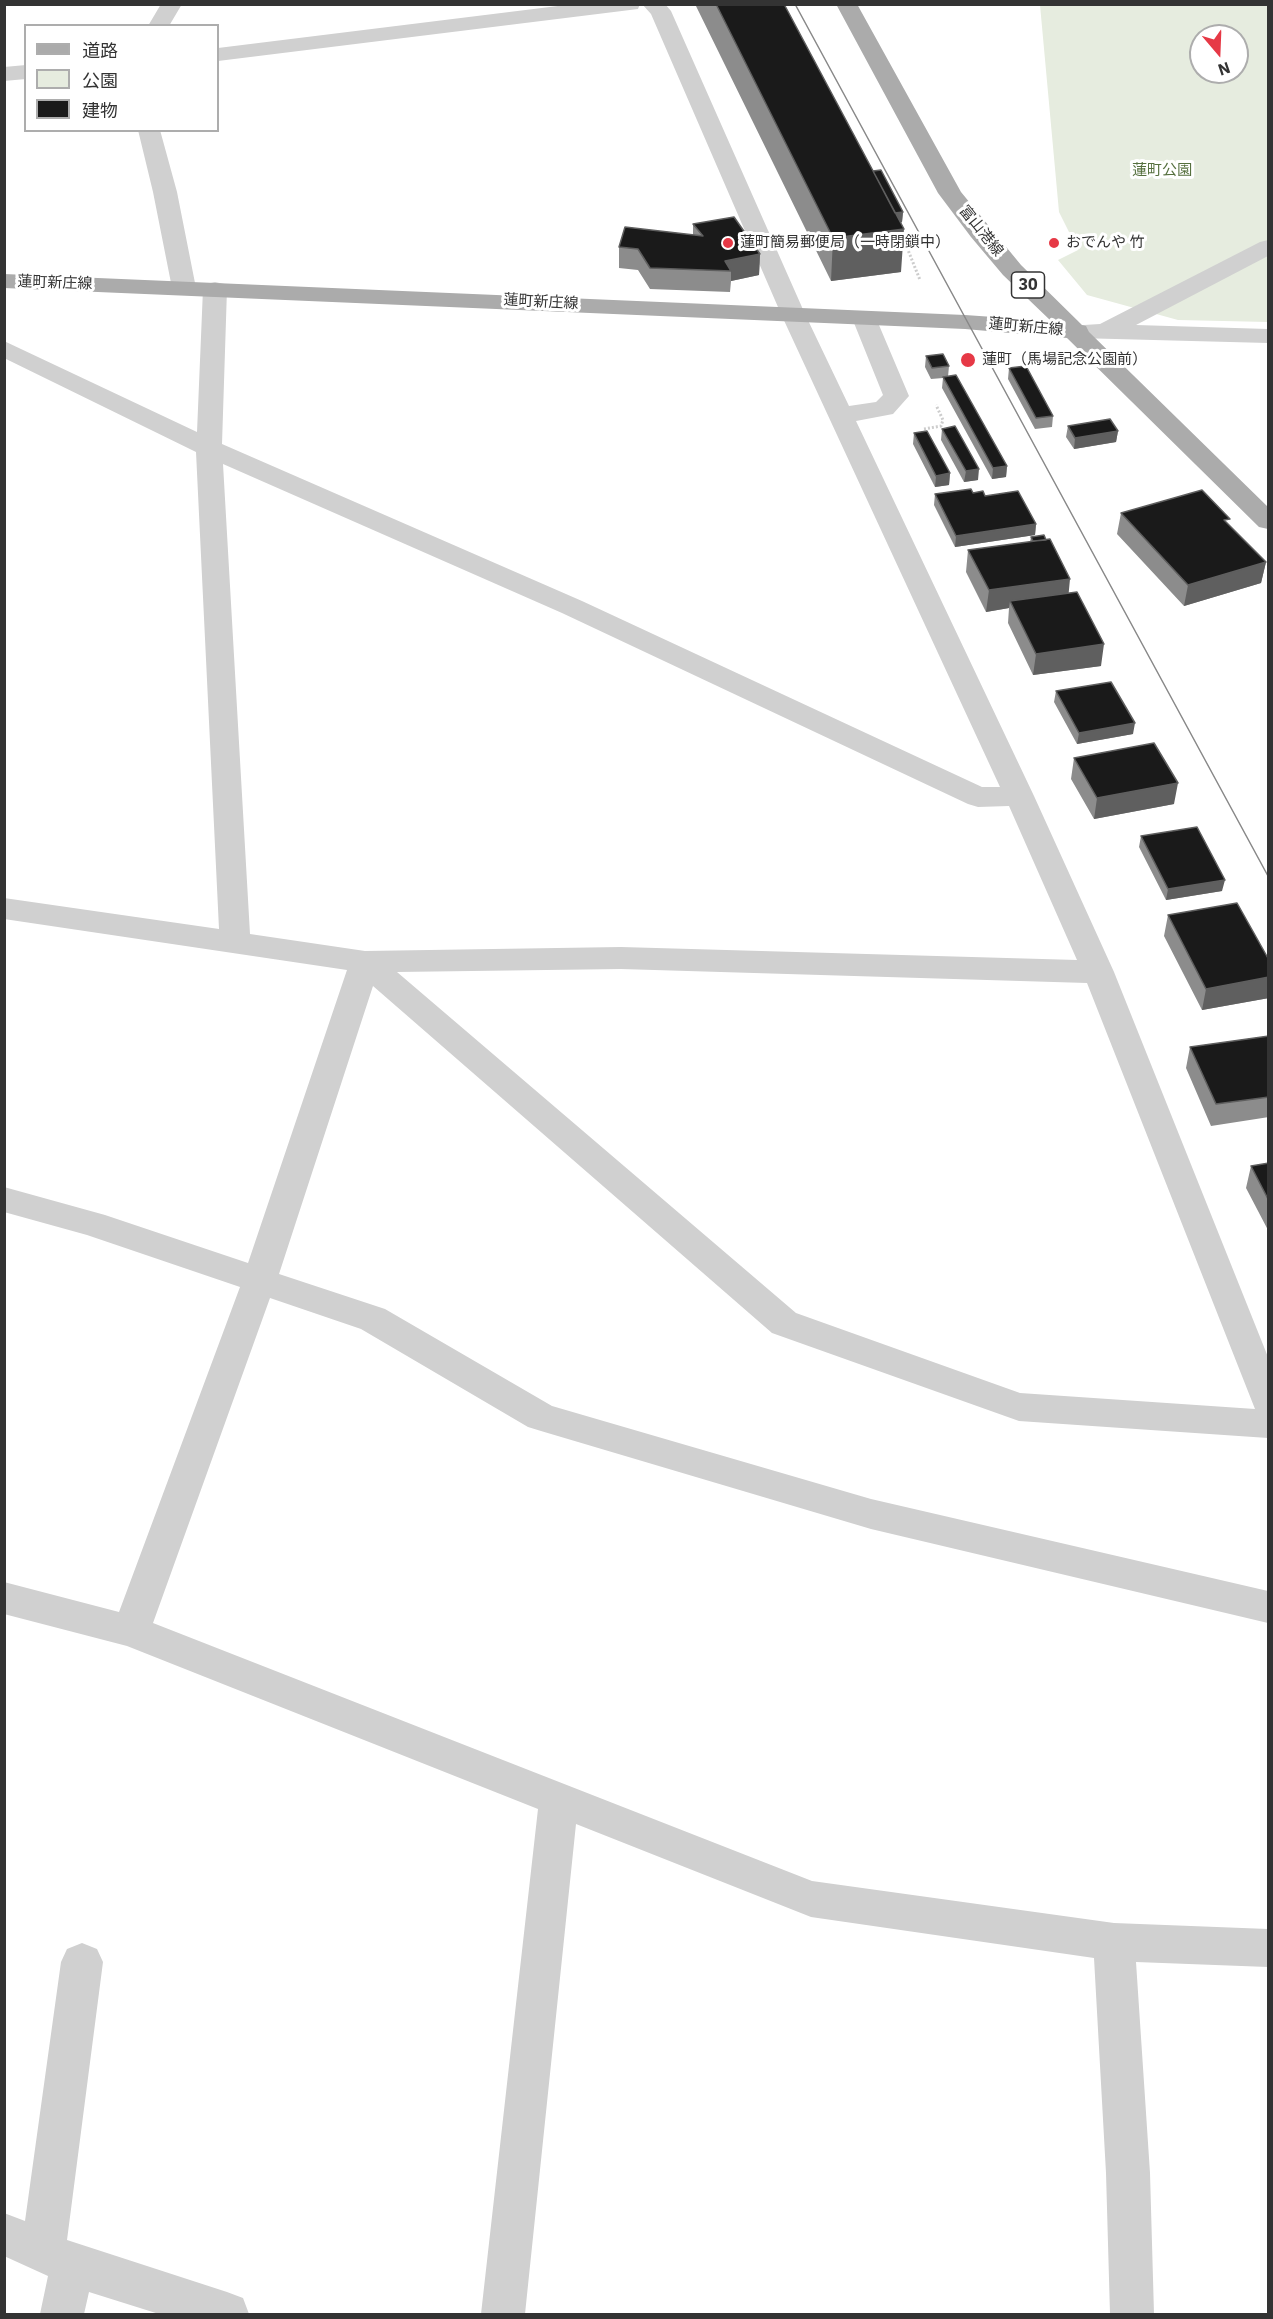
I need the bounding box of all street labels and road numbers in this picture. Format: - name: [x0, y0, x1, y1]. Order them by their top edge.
- street label: 富山港線: [955, 202, 1007, 260]
- road number: 30: [1012, 272, 1044, 298]
- street label: 蓮町新庄線: [17, 273, 93, 293]
- street label: 蓮町新庄線: [503, 291, 579, 313]
- street label: 蓮町新庄線: [988, 315, 1064, 339]

